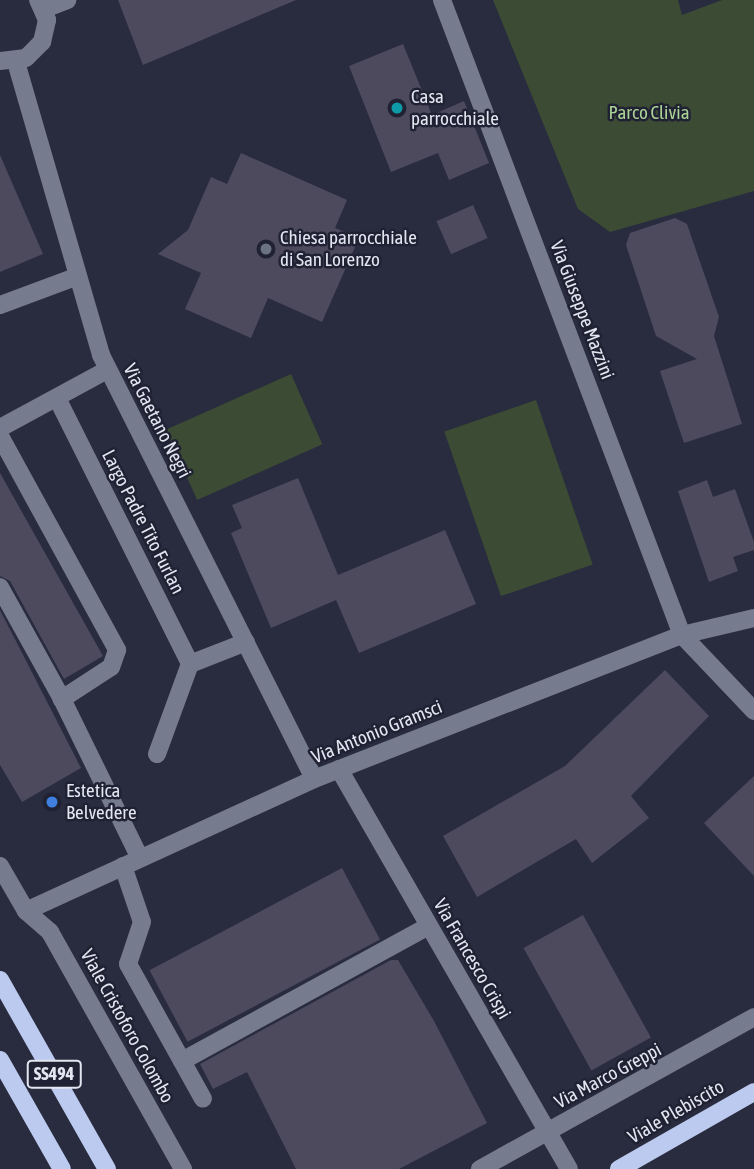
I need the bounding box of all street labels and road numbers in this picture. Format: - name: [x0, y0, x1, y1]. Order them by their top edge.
- street label: Via Giuseppe Mazzini: [545, 238, 619, 382]
- street label: Via Gaetano Negri: [118, 360, 196, 482]
- street label: Largo Padre Tito Furlan: [97, 446, 189, 598]
- street label: Via Antonio Gramsci: [308, 695, 446, 769]
- street label: Via Francesco Crispi: [428, 895, 516, 1023]
- street label: Viale Cristoforo Colombo: [75, 945, 179, 1107]
- street label: Via Marco Greppi: [551, 1038, 665, 1114]
- road number: SS494: [26, 1059, 82, 1088]
- street label: Viale Plebiscito: [624, 1075, 728, 1149]

